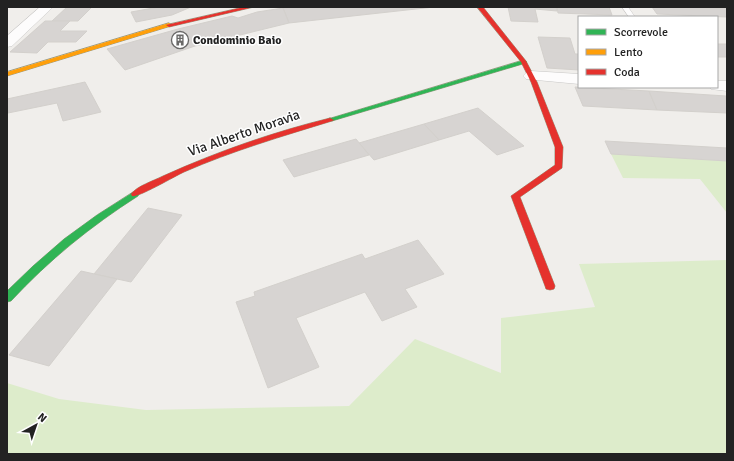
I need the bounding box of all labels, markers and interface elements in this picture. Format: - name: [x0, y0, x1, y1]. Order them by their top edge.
- legend: [578, 16, 718, 88]
- text: Scorrevole: [614, 25, 668, 40]
- building icon: Condominio Baio: [170, 30, 190, 50]
- place label: Condominio Baio: [193, 33, 282, 48]
- text: Lento: [614, 45, 643, 60]
- text: Coda: [614, 65, 640, 80]
- street label: Via Alberto Moravia: [186, 106, 302, 160]
- north arrow: [16, 405, 56, 445]
- text: N: [35, 410, 49, 425]

